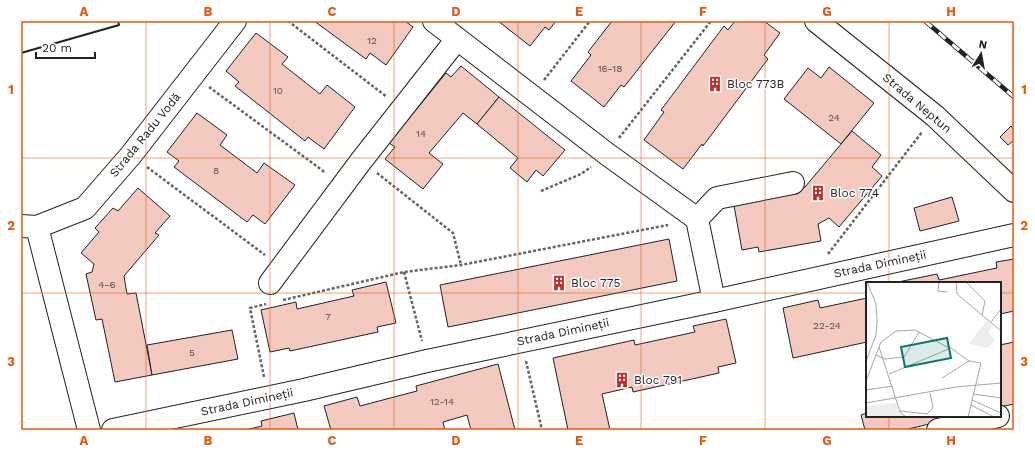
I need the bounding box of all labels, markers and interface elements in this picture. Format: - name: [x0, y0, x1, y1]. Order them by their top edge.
- text: A: [80, 4, 89, 19]
- text: B: [204, 4, 213, 19]
- text: C: [328, 4, 337, 19]
- text: D: [451, 4, 461, 19]
- text: E: [575, 4, 583, 19]
- text: F: [699, 4, 707, 19]
- text: G: [822, 4, 832, 19]
- text: H: [946, 4, 956, 19]
- scale bar: [36, 34, 95, 60]
- north arrow: [961, 34, 1001, 74]
- house number: 12: [367, 35, 377, 46]
- text: N: [978, 38, 988, 52]
- text: 20 m: [42, 41, 72, 55]
- house number: 16-18: [598, 63, 622, 74]
- street label: Strada Neptun: [880, 70, 954, 136]
- building icon: Bloc 773B: [706, 75, 724, 93]
- place label: Bloc 773B: [727, 77, 785, 91]
- text: 1: [8, 82, 14, 97]
- text: 1: [1021, 82, 1027, 97]
- house number: 10: [273, 85, 283, 96]
- street label: Strada Radu Vodă: [107, 90, 183, 180]
- house number: 24: [828, 112, 840, 123]
- house number: 14: [416, 128, 426, 139]
- house number: 8: [213, 165, 219, 176]
- building icon: Bloc 774: [809, 184, 827, 202]
- place label: Bloc 774: [830, 186, 879, 200]
- text: 2: [7, 218, 15, 233]
- text: 2: [1020, 218, 1028, 233]
- street label: Strada Dimineții: [832, 247, 928, 281]
- building icon: Bloc 775: [550, 274, 568, 292]
- place label: Bloc 775: [571, 276, 621, 290]
- house number: 4-6: [98, 279, 116, 290]
- inset map: [866, 282, 1001, 417]
- house number: 7: [325, 311, 331, 322]
- street label: Strada Dimineții: [515, 315, 611, 349]
- house number: 22-24: [813, 320, 841, 331]
- house number: 5: [189, 347, 195, 358]
- text: 3: [7, 354, 15, 369]
- text: 3: [1020, 354, 1028, 369]
- building icon: Bloc 791: [613, 371, 631, 389]
- place label: Bloc 791: [634, 373, 682, 387]
- street label: Strada Dimineții: [199, 385, 295, 419]
- house number: 12-14: [430, 396, 454, 407]
- text: A: [80, 433, 89, 448]
- text: B: [204, 433, 213, 448]
- text: C: [328, 433, 337, 448]
- text: D: [451, 433, 461, 448]
- text: E: [575, 433, 583, 448]
- text: F: [699, 433, 707, 448]
- text: G: [822, 433, 832, 448]
- text: H: [946, 433, 956, 448]

